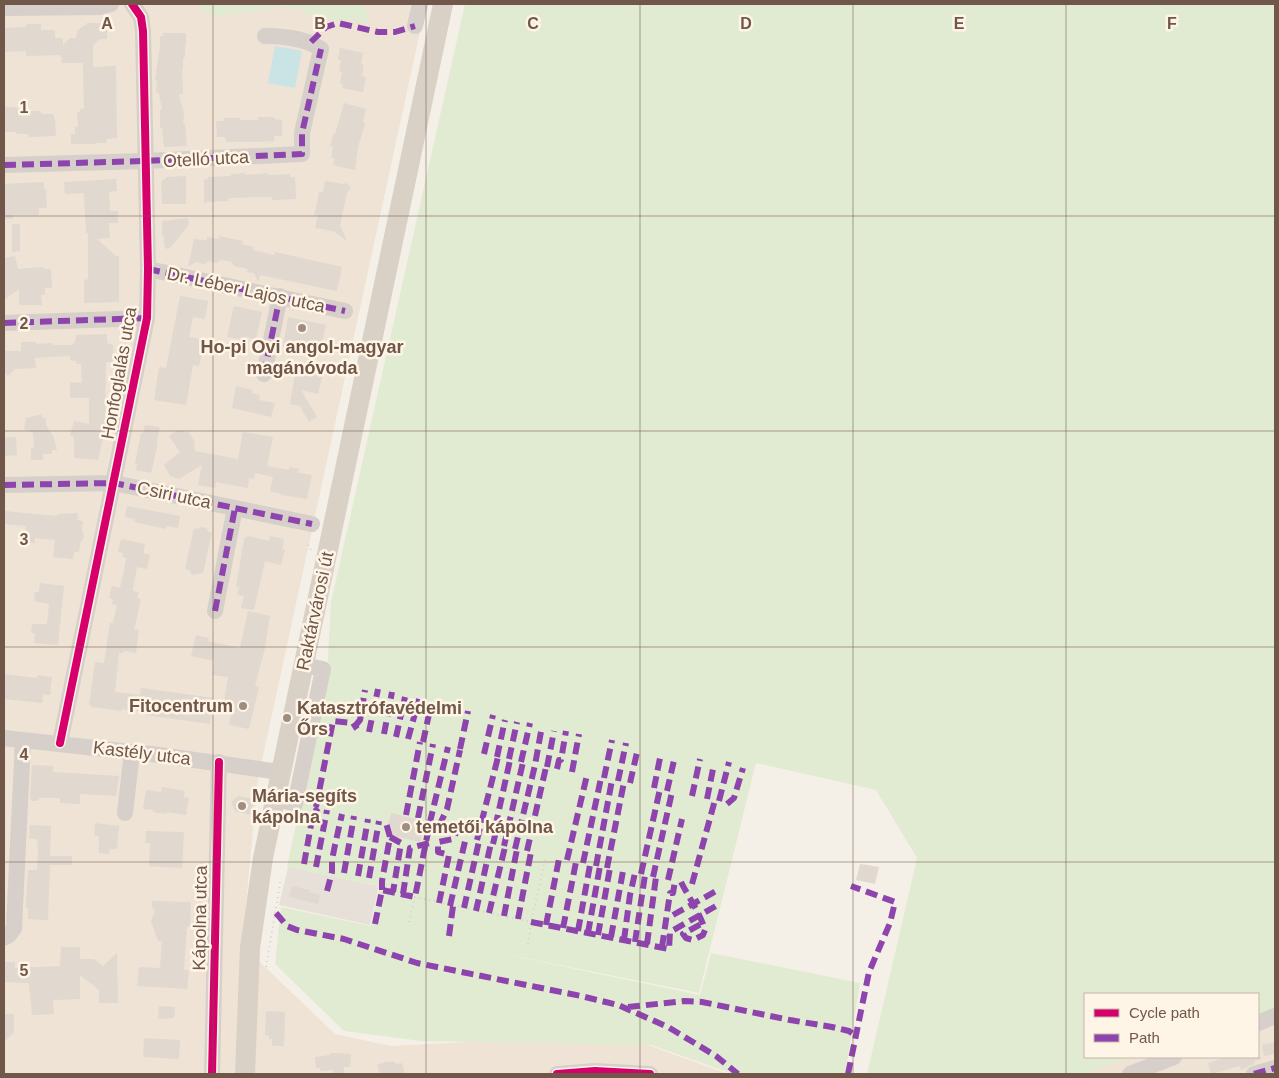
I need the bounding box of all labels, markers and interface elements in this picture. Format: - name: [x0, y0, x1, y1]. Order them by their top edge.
- text: A: [101, 15, 113, 32]
- text: B: [314, 15, 326, 32]
- text: C: [527, 15, 539, 32]
- text: D: [740, 15, 752, 32]
- text: E: [954, 15, 965, 32]
- text: F: [1167, 15, 1177, 32]
- text: 1: [20, 99, 29, 116]
- street label: Otelló utca: [163, 147, 250, 171]
- street label: Dr. Léber Lajos utca: [165, 263, 328, 317]
- street label: Honfoglalás utca: [98, 304, 141, 441]
- text: 2: [20, 315, 29, 332]
- marker: Ho-pi Ovi angol-magyar magánóvoda: [296, 322, 308, 334]
- place label: Ho-pi Ovi angol-magyar magánóvoda: [200, 337, 404, 378]
- street label: Csiri utca: [135, 477, 214, 513]
- text: 3: [20, 531, 29, 548]
- street label: Raktárvárosi út: [293, 550, 337, 672]
- place label: Fitocentrum: [129, 696, 233, 716]
- place label: Katasztrófavédelmi Őrs: [297, 698, 462, 739]
- marker: Fitocentrum: [237, 700, 249, 712]
- marker: Katasztrófavédelmi Őrs: [281, 712, 293, 724]
- street label: Kastély utca: [92, 737, 193, 769]
- text: 4: [20, 746, 29, 763]
- place label: Mária-segíts kápolna: [252, 786, 357, 827]
- marker: Mária-segíts kápolna: [236, 800, 248, 812]
- place label: temetői kápolna: [416, 817, 554, 837]
- marker: temetői kápolna: [400, 821, 412, 833]
- street label: Kápolna utca: [189, 864, 211, 971]
- text: 5: [20, 962, 29, 979]
- legend: [1084, 993, 1259, 1058]
- text: Cycle path: [1129, 1004, 1200, 1021]
- text: Path: [1129, 1029, 1160, 1046]

